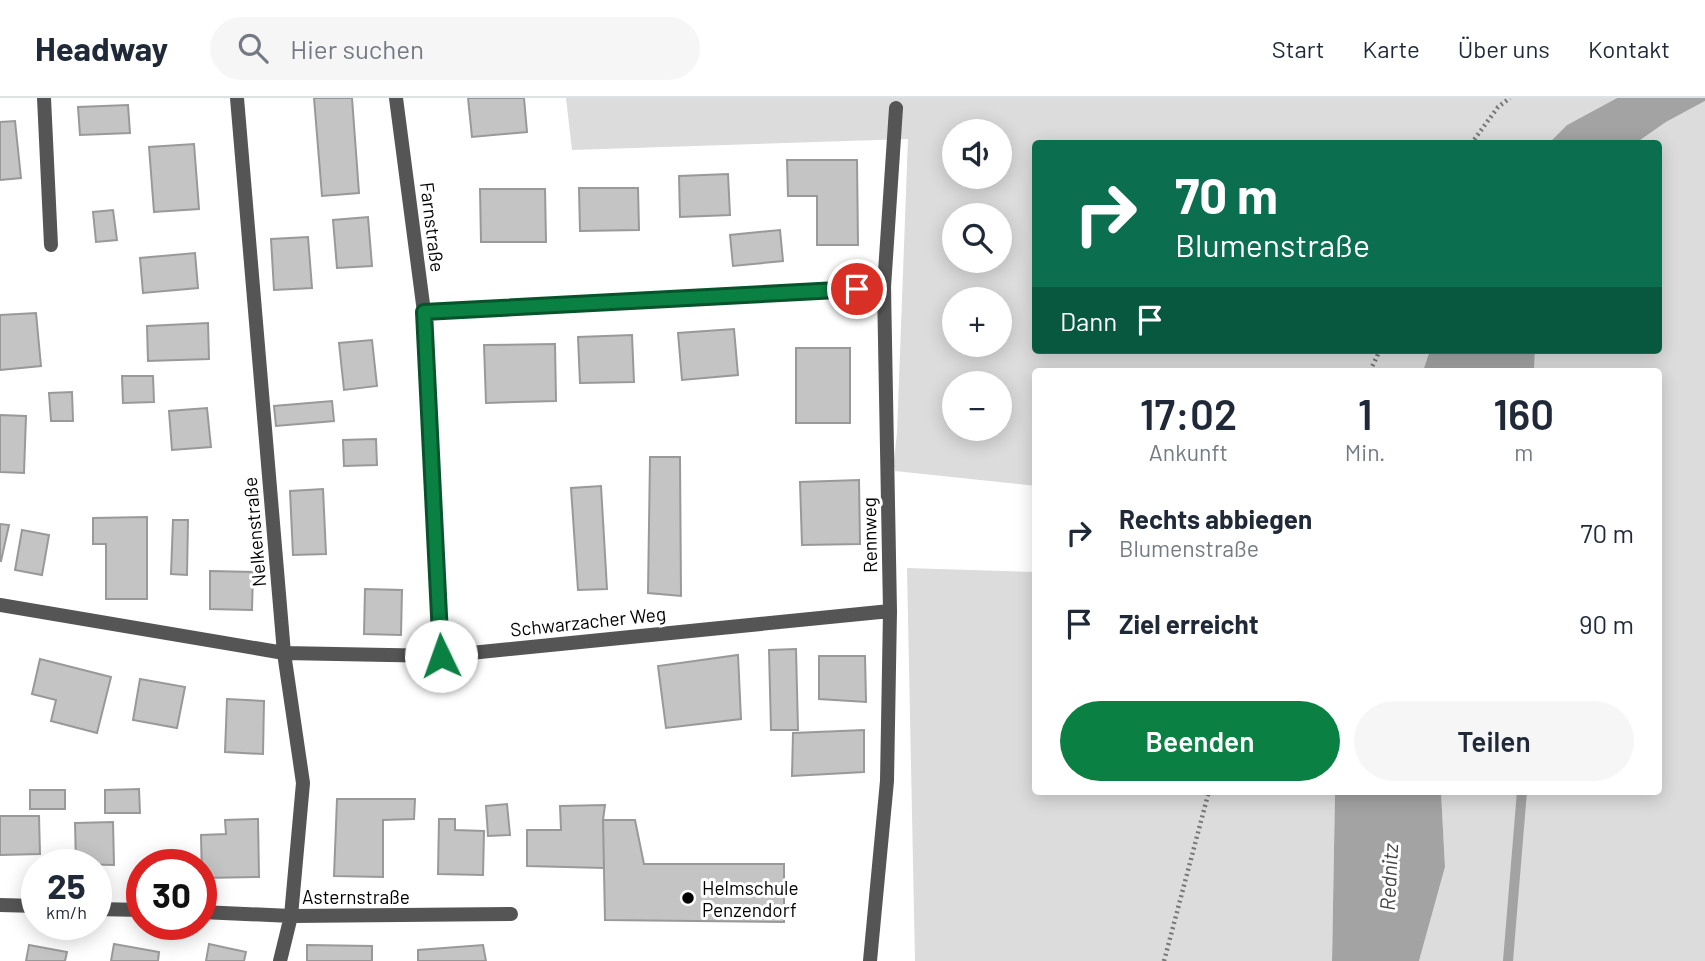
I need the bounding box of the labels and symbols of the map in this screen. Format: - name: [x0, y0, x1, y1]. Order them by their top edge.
- street label: Farnstraße: [416, 181, 450, 273]
- pin: [827, 259, 887, 319]
- street label: Nelkenstraße: [238, 476, 270, 588]
- street label: Rennweg: [857, 497, 881, 573]
- street label: Schwarzacher Weg: [509, 601, 667, 641]
- position arrow: [404, 619, 478, 693]
- water label: Rednitz: [1374, 842, 1402, 911]
- speed limit sign: 30: [126, 849, 217, 940]
- place label: Helmschule Penzendorf: [702, 876, 799, 921]
- street label: Asternstraße: [302, 885, 410, 908]
- marker: Helmschule Penzendorf: [680, 890, 696, 906]

